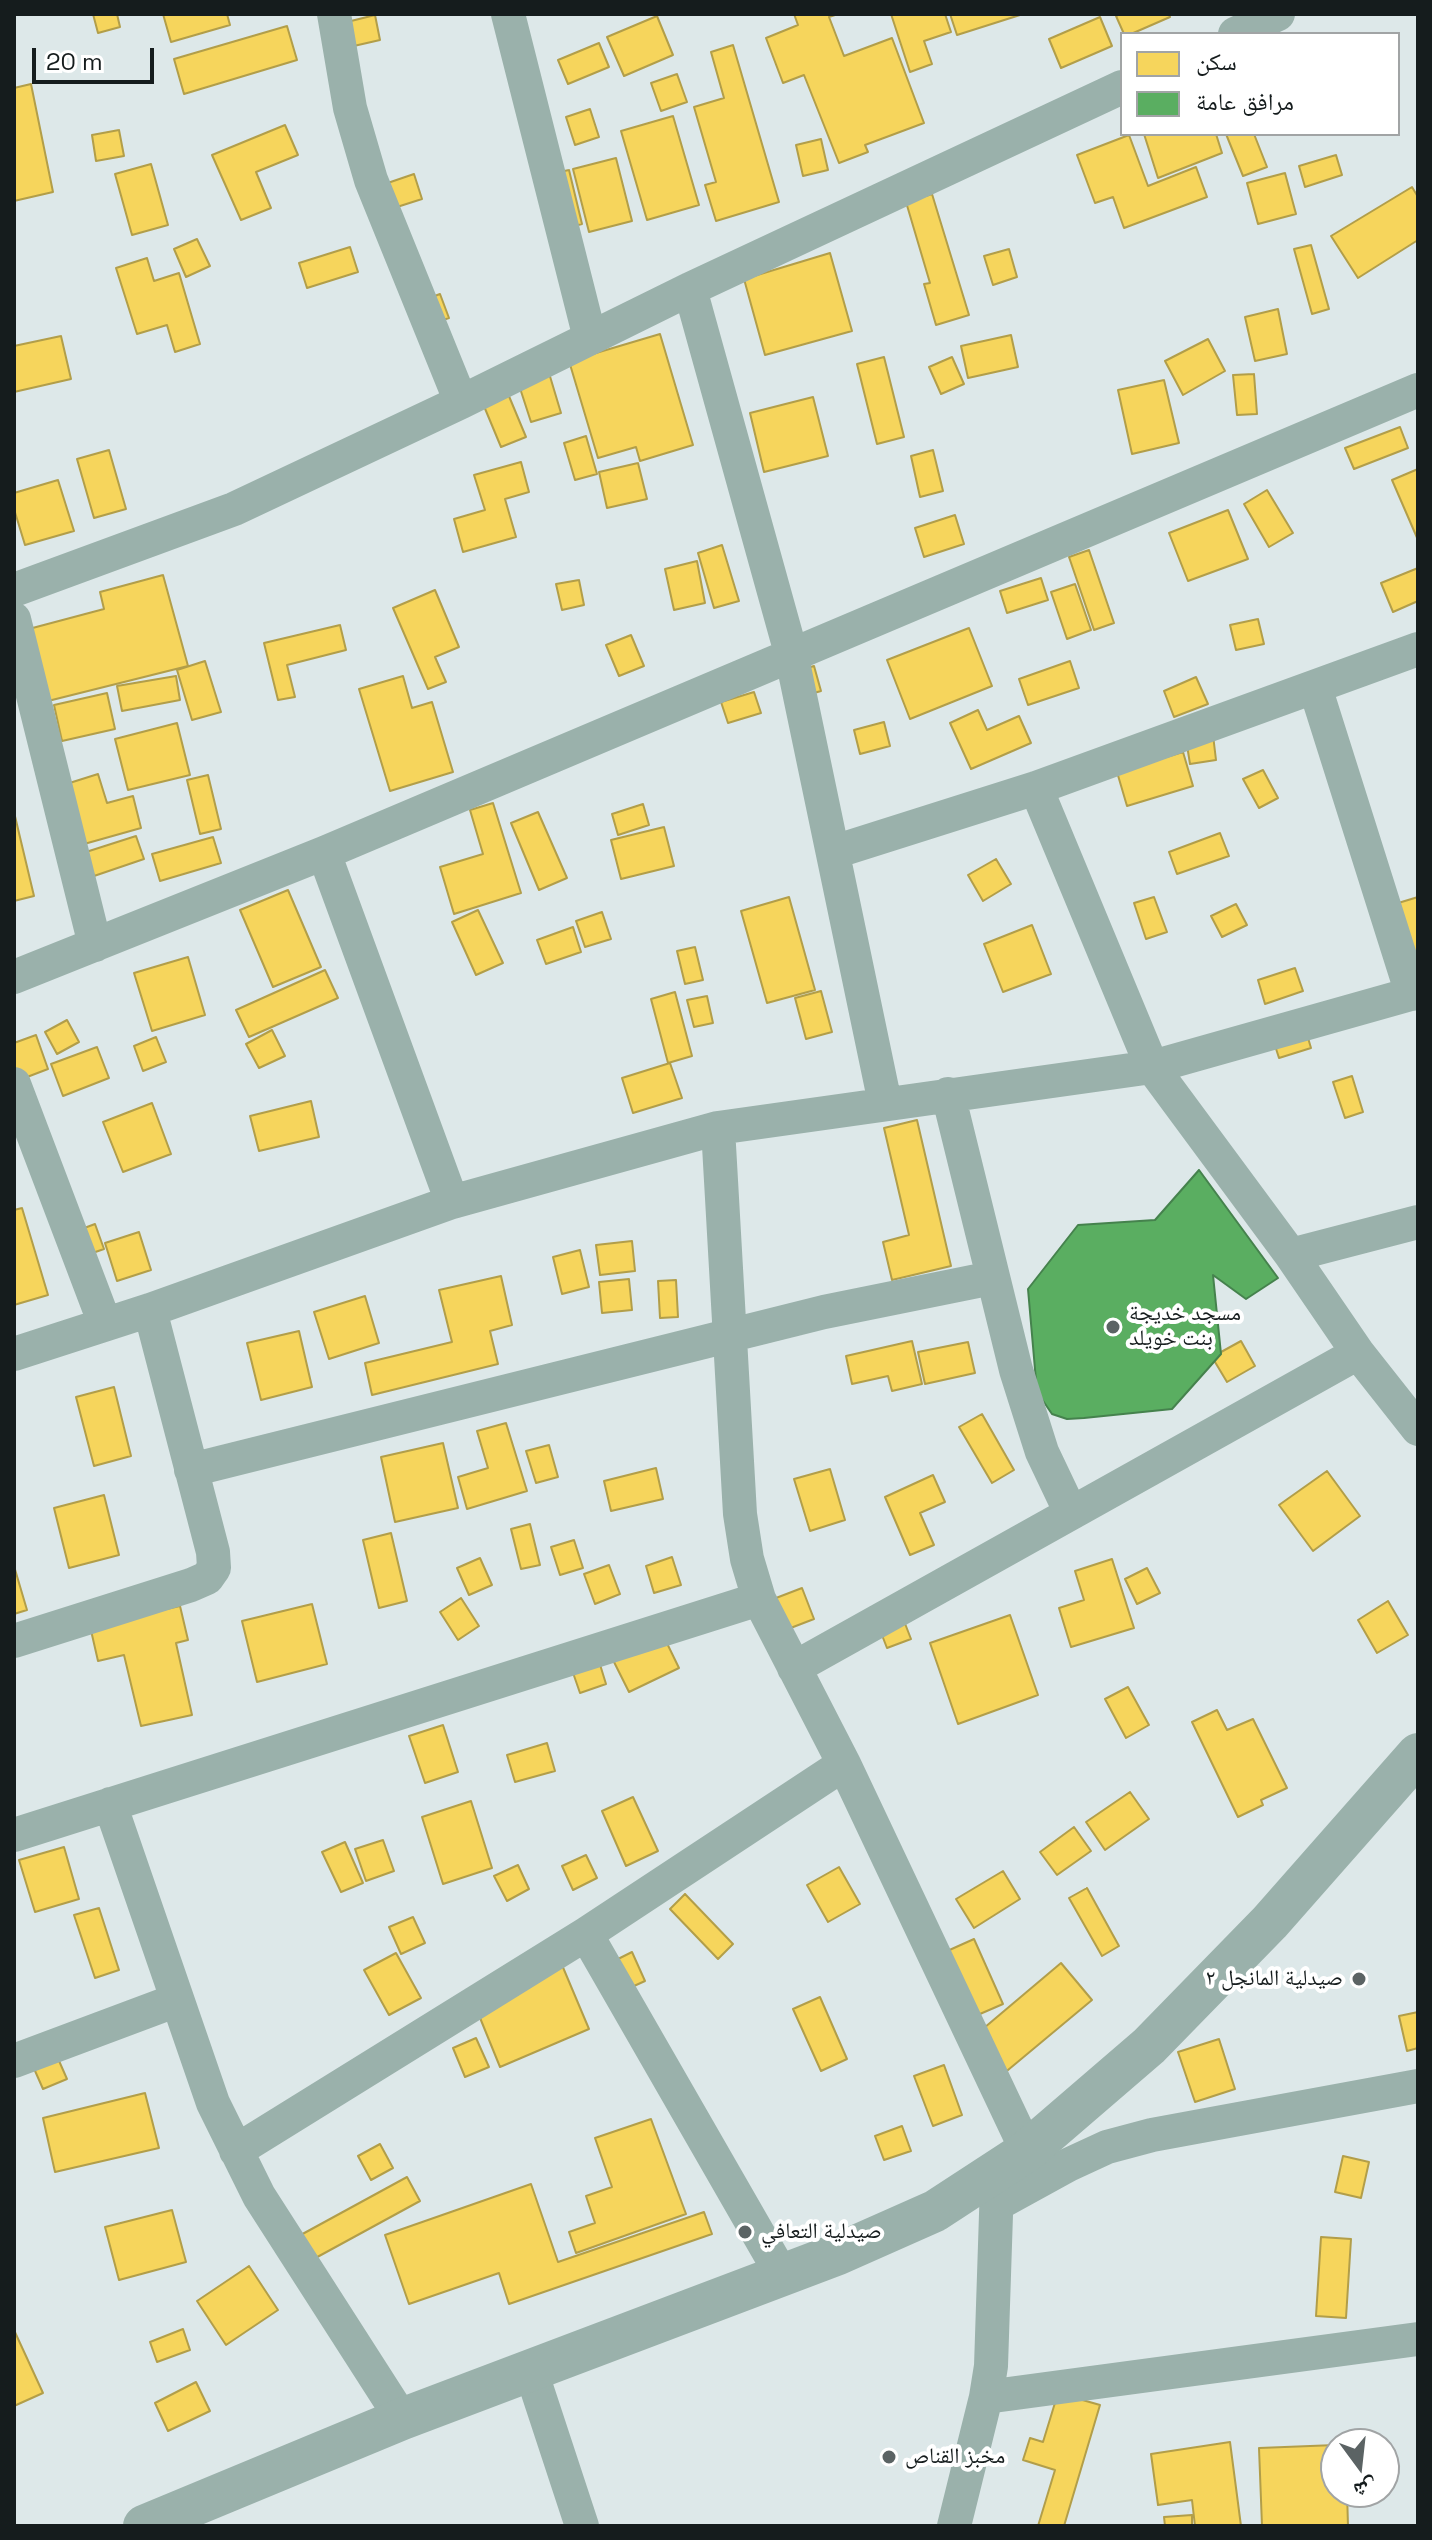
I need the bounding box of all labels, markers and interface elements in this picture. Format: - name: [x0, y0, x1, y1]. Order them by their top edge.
- scale bar: [36, 32, 158, 82]
- legend: [1120, 32, 1400, 136]
- text: 20 m: [46, 46, 103, 77]
- text: سكن: [1196, 46, 1237, 77]
- text: مرافق عامة: [1196, 86, 1294, 117]
- place label: مسجد خديجة بنت خويلد: [1129, 1301, 1241, 1352]
- marker: مسجد خديجة بنت خويلد: [1104, 1318, 1122, 1336]
- place label: صيدلية المانجل ٢: [1205, 1966, 1343, 1992]
- marker: صيدلية المانجل ٢: [1350, 1970, 1368, 1988]
- place label: صيدلية التعافي: [761, 2219, 882, 2245]
- marker: صيدلية التعافي: [736, 2223, 754, 2241]
- north arrow: [1320, 2428, 1400, 2508]
- place label: مخبز القناص: [905, 2444, 1005, 2470]
- marker: مخبز القناص: [880, 2448, 898, 2466]
- text: ش: [1351, 2473, 1381, 2506]

